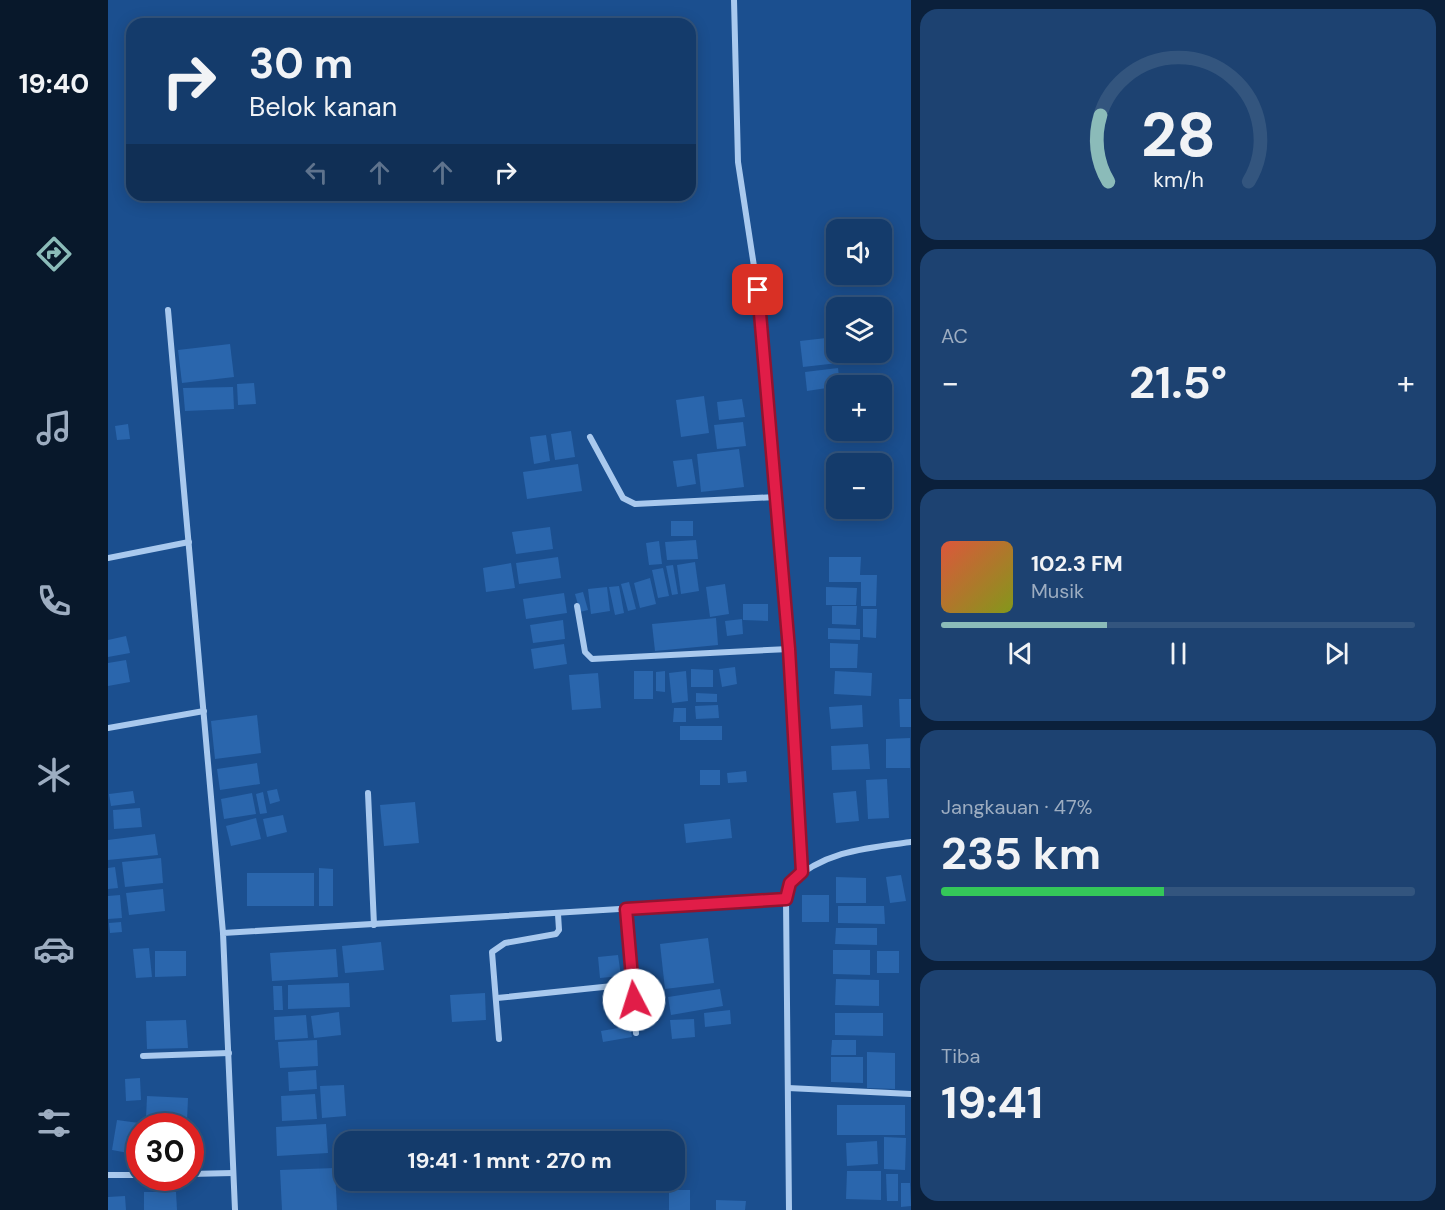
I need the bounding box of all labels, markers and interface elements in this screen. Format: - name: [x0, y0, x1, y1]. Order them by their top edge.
- text: 30 m: [249, 36, 353, 91]
- icon: right: [150, 42, 228, 120]
- text: 19:40: [19, 66, 89, 101]
- text: Belok kanan: [249, 89, 397, 124]
- text: 28: [1140, 94, 1216, 175]
- icon: left: [300, 156, 333, 189]
- icon: ahead: [363, 156, 396, 189]
- icon: ahead: [426, 156, 459, 189]
- icon: right: [489, 156, 522, 189]
- text: km/h: [1153, 166, 1203, 194]
- map controls: [826, 219, 892, 519]
- button: sound: [826, 219, 892, 285]
- icon: directions: [33, 233, 75, 275]
- pin: [732, 264, 783, 315]
- icon: arrive: [741, 273, 774, 306]
- button: layers: [826, 297, 892, 363]
- text: AC: [941, 323, 968, 349]
- text: 21.5°: [1129, 353, 1227, 412]
- text: −: [941, 361, 959, 404]
- text: +: [1397, 361, 1415, 404]
- button: +: [826, 375, 892, 441]
- icon: music: [33, 407, 75, 449]
- button: −: [826, 453, 892, 519]
- text: 102.3 FM: [1031, 549, 1123, 578]
- text: Musik: [1031, 578, 1084, 604]
- icon: phone: [33, 580, 75, 622]
- icon: previous: [1004, 637, 1037, 670]
- icon: pause: [1162, 637, 1195, 670]
- icon: next: [1320, 637, 1353, 670]
- icon: climate: [33, 754, 75, 796]
- text: Jangkauan · 47%: [941, 794, 1092, 820]
- text: 235 km: [941, 824, 1101, 883]
- icon: car: [33, 928, 75, 970]
- position arrow: [602, 968, 666, 1032]
- text: Tiba: [941, 1043, 980, 1069]
- text: 19:41: [941, 1073, 1043, 1132]
- icon: filters: [33, 1102, 75, 1144]
- speed limit sign: 30: [126, 1113, 204, 1191]
- text: 19:41 · 1 mnt · 270 m: [407, 1146, 612, 1175]

